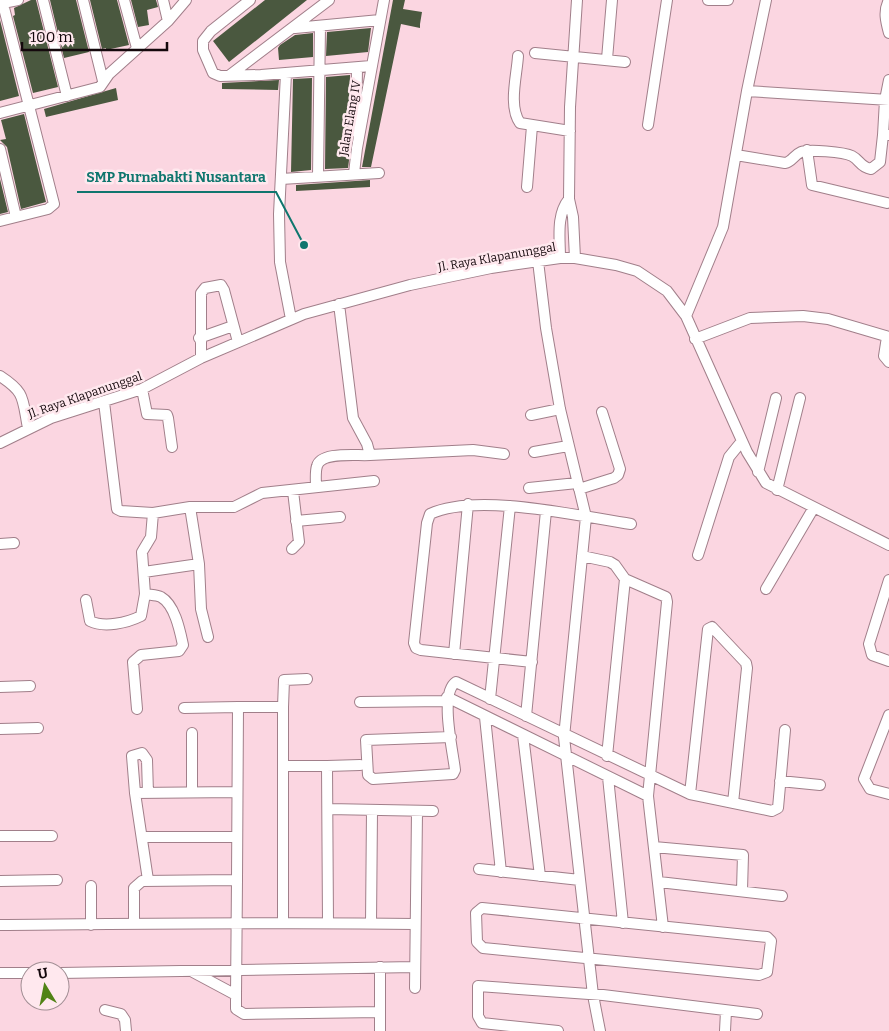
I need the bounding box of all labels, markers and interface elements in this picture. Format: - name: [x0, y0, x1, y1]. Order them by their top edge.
- scale bar: [22, 20, 168, 52]
- text: 100 m: [30, 28, 73, 46]
- street label: Jalan Elang IV: [336, 78, 364, 158]
- callout: SMP Purnabakti Nusantara: [77, 163, 276, 192]
- text: SMP Purnabakti Nusantara: [86, 169, 266, 186]
- street label: Jl. Raya Klapanunggal: [436, 240, 558, 274]
- street label: Jl. Raya Klapanunggal: [25, 369, 144, 421]
- north arrow: [20, 961, 70, 1011]
- text: U: [36, 964, 50, 983]

